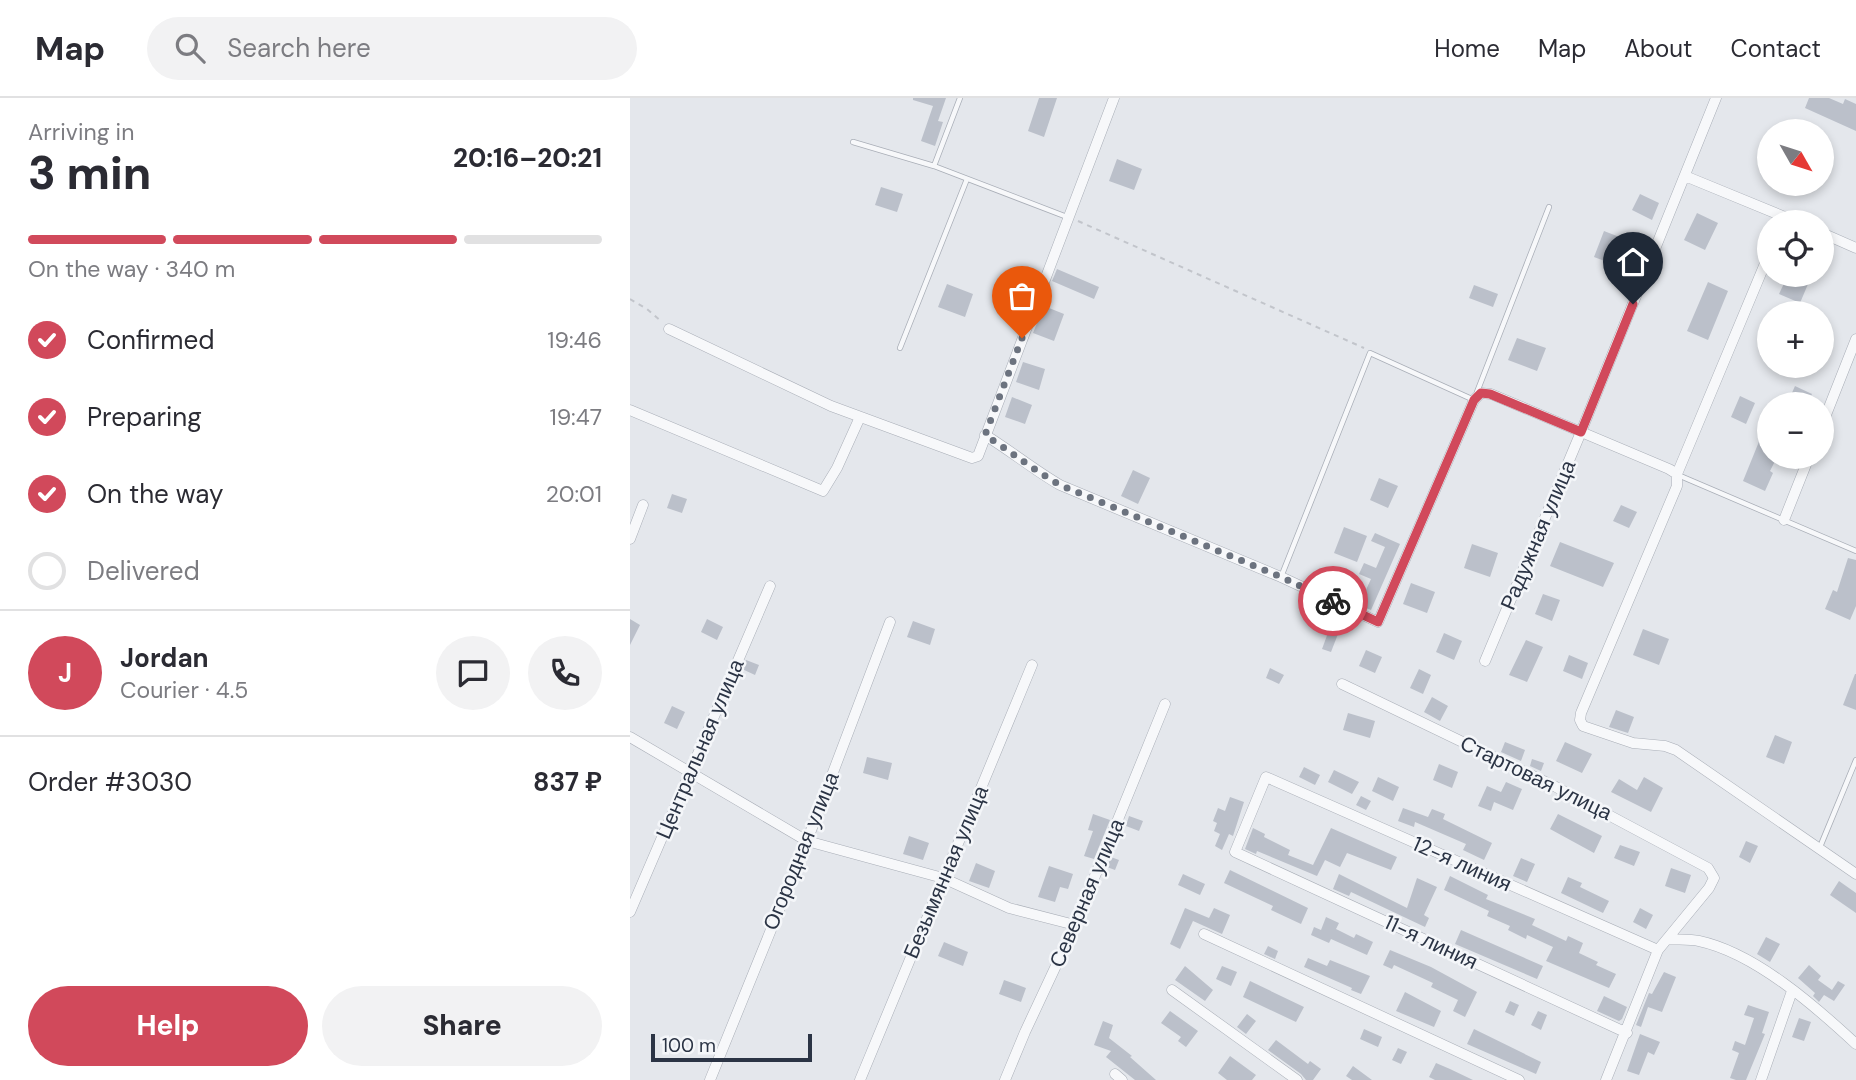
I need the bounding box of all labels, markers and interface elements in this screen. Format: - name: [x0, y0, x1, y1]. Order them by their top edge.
- search box: [147, 17, 637, 80]
- text: Map: [35, 27, 105, 70]
- icon: search: [171, 29, 209, 67]
- text: Search here: [227, 31, 371, 65]
- text: Home: [1434, 33, 1500, 64]
- text: Map: [1538, 33, 1586, 64]
- text: About: [1624, 33, 1693, 64]
- text: Contact: [1731, 33, 1821, 64]
- text: Arriving in: [28, 117, 134, 147]
- north arrow: [1757, 119, 1834, 196]
- map controls: [1757, 119, 1834, 469]
- text: 20:16–20:21: [453, 141, 602, 175]
- text: 3 min: [28, 143, 151, 203]
- button: locate: [1757, 210, 1834, 287]
- pin: [1603, 232, 1663, 304]
- icon: home: [1614, 243, 1652, 281]
- text: On the way · 340 m: [28, 254, 235, 284]
- pin: [992, 266, 1052, 338]
- icon: bag: [1003, 277, 1041, 315]
- button: +: [1757, 301, 1834, 378]
- icon: check: [28, 321, 66, 359]
- text: Confirmed: [87, 323, 214, 357]
- text: 19:46: [547, 325, 602, 355]
- button: −: [1757, 392, 1834, 469]
- icon: check: [28, 398, 66, 436]
- text: Preparing: [87, 400, 202, 434]
- text: 19:47: [549, 402, 602, 432]
- street label: Радужная улица: [1494, 456, 1582, 614]
- icon: check: [28, 475, 66, 513]
- text: On the way: [87, 477, 223, 511]
- text: 20:01: [546, 479, 602, 509]
- text: Delivered: [87, 554, 200, 588]
- courier: [1298, 566, 1368, 636]
- icon: bike: [1314, 582, 1352, 620]
- button: chat: [436, 636, 510, 710]
- button: phone: [528, 636, 602, 710]
- text: Jordan: [120, 641, 209, 675]
- street label: Центральная улица: [649, 654, 751, 843]
- text: J: [58, 656, 72, 690]
- text: Courier · 4.5: [120, 675, 248, 705]
- street label: Стартовая улица: [1455, 729, 1617, 827]
- text: Order #3030: [28, 765, 192, 799]
- text: 837 ₽: [533, 765, 602, 799]
- street label: Огородная улица: [756, 767, 846, 934]
- street label: Безымянная улица: [897, 781, 995, 963]
- street label: Северная улица: [1043, 814, 1131, 972]
- street label: 12-я линия: [1408, 830, 1516, 898]
- street label: 11-я линия: [1380, 908, 1482, 976]
- button: Help: [28, 986, 308, 1066]
- button: Share: [322, 986, 602, 1066]
- scale bar: [651, 1031, 812, 1063]
- text: 100 m: [662, 1033, 716, 1058]

